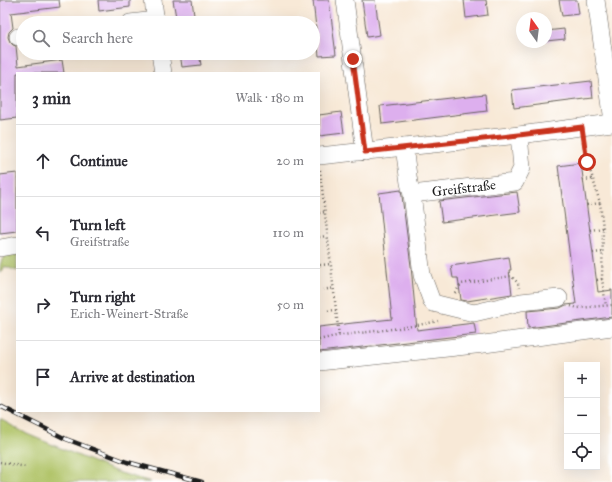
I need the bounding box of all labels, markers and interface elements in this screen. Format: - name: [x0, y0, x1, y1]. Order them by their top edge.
- north arrow: [516, 12, 552, 48]
- search box: [16, 16, 320, 60]
- icon: search: [30, 27, 52, 49]
- text: Search here: [62, 29, 133, 47]
- route end: [344, 50, 362, 68]
- text: 3 min: [32, 88, 71, 109]
- text: Walk · 180 m: [235, 90, 304, 106]
- icon: ahead: [32, 150, 54, 172]
- text: Continue: [70, 152, 128, 170]
- text: 20 m: [276, 153, 304, 169]
- route start: [578, 153, 596, 171]
- street label: Greifstraße: [431, 176, 497, 201]
- text: Turn left: [70, 216, 126, 234]
- icon: left: [32, 222, 54, 244]
- text: 110 m: [272, 225, 304, 241]
- text: Greifstraße: [70, 234, 130, 250]
- text: Turn right: [70, 288, 135, 306]
- icon: right: [32, 294, 54, 316]
- text: 50 m: [277, 297, 304, 313]
- text: Erich-Weinert-Straße: [70, 306, 188, 322]
- map controls: [564, 362, 600, 470]
- button: +: [564, 362, 600, 398]
- icon: arrive: [32, 366, 54, 388]
- text: Arrive at destination: [70, 368, 195, 386]
- button: −: [564, 398, 600, 434]
- button: locate: [564, 434, 600, 470]

